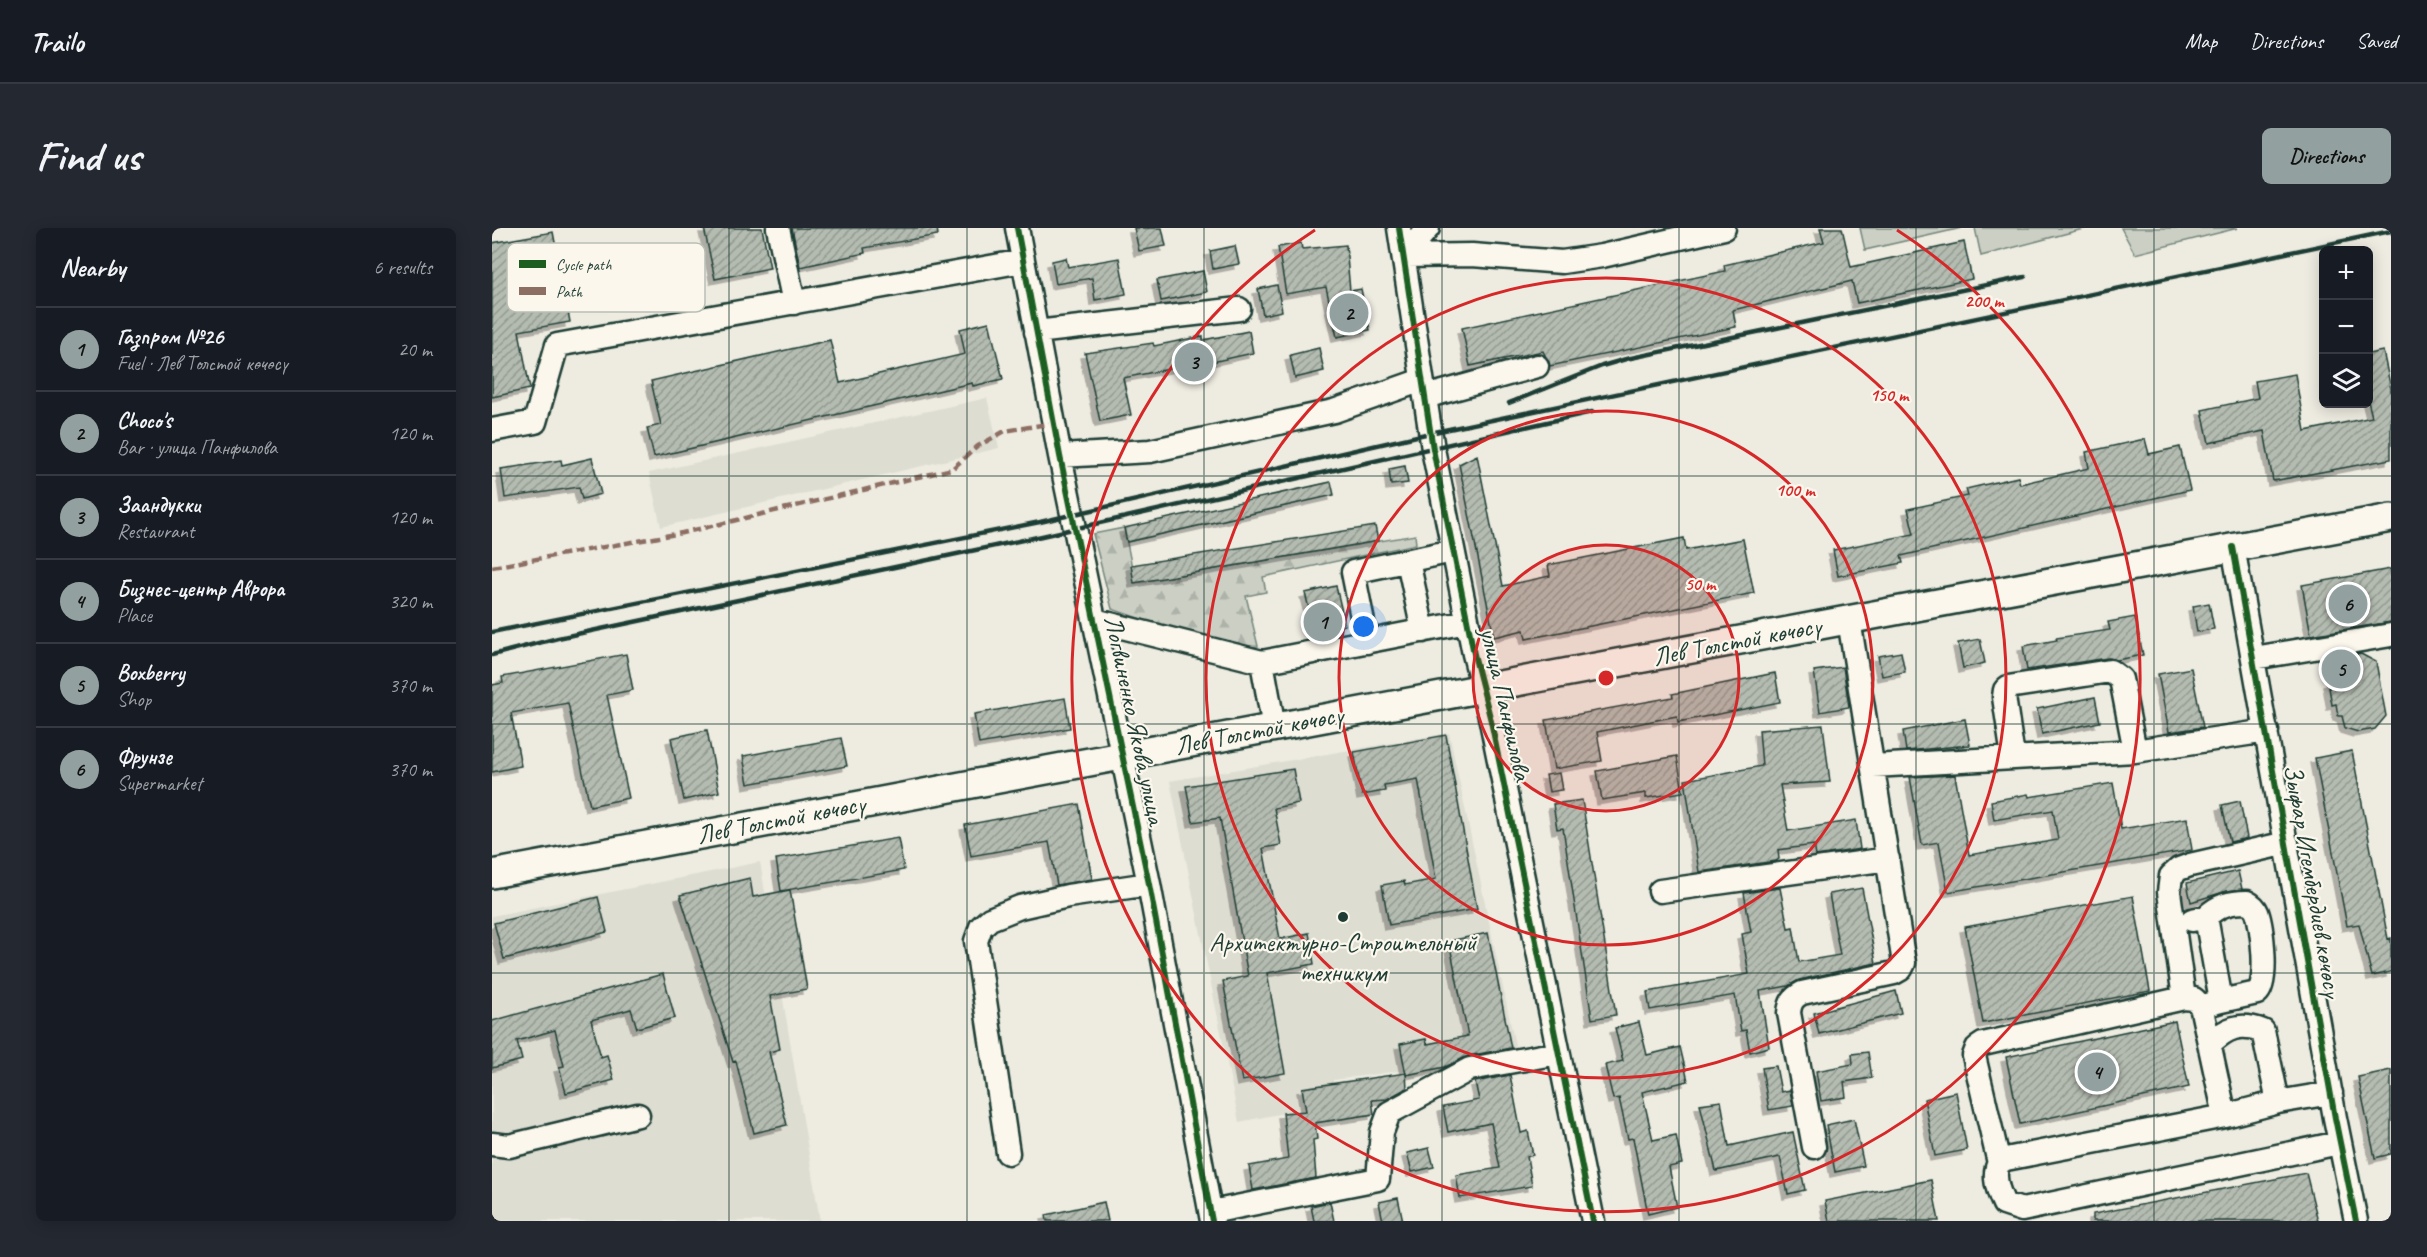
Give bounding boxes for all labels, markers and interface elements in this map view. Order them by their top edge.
text: Trailo [30,24,84,59]
text: Map [2185,28,2217,54]
text: Directions [2250,28,2323,54]
text: Saved [2356,28,2397,54]
button: Directions [2262,128,2391,184]
text: Find us [36,130,141,183]
legend [507,243,705,312]
map controls [2319,246,2373,408]
button: + [2319,246,2373,300]
text: Nearby [60,251,125,284]
text: 6 results [373,255,432,280]
text: Cycle path [556,255,612,275]
text: Path [556,282,583,302]
pin: 2 [1330,290,1368,335]
text: 200 m [1965,290,2005,312]
button: − [2319,300,2373,354]
text: Газпром №26 [117,323,223,351]
text: 1 [75,337,84,362]
text: 20 m [398,337,432,362]
pin: 3 [1174,340,1214,384]
text: Fuel · Лев Толстой көчөсү [117,351,288,376]
button: layers [2319,354,2373,408]
text: 150 m [1870,384,1910,406]
text: Choco's [117,407,172,435]
text: 2 [75,421,84,446]
text: 120 m [389,421,432,446]
text: Bar · улица Панфилова [117,435,277,460]
text: 100 m [1776,479,1816,501]
text: Заандукки [117,491,200,519]
text: 3 [75,505,84,530]
text: 120 m [389,505,432,530]
text: Restaurant [117,519,194,544]
text: 50 m [1685,573,1717,595]
text: Бизнес-центр Аврора [117,575,284,603]
pin: 6 [2328,582,2368,626]
text: 4 [75,589,84,614]
text: 320 m [389,589,432,614]
pin: 1 [1304,600,1342,644]
text: Place [117,603,152,628]
street label: Лев Толстой көчөсү [1650,608,1826,673]
street label: Логвиненко Якова улица [1097,612,1174,830]
your location [1349,612,1378,641]
street label: улица Панфилова [1472,622,1540,786]
pin: 5 [2322,646,2360,692]
text: Boxberry [117,659,184,687]
centre of rings [1596,668,1616,688]
text: 5 [75,673,84,698]
text: 370 m [389,673,432,698]
text: Shop [117,687,151,712]
street label: Лев Толстой көчөсү [1172,697,1348,762]
text: Фрунзе [117,743,172,771]
text: 6 [75,757,84,782]
text: 370 m [389,757,432,782]
street label: Зыфар Игембердиев көчөсү [2276,762,2350,1003]
text: Supermarket [117,771,202,796]
street label: Лев Толстой көчөсү [694,786,870,851]
marker: Архитектурно-Строительный техникум [1336,910,1350,924]
place label: Архитектурно-Строительный техникум [1210,926,1479,989]
pin: 4 [2078,1050,2116,1094]

